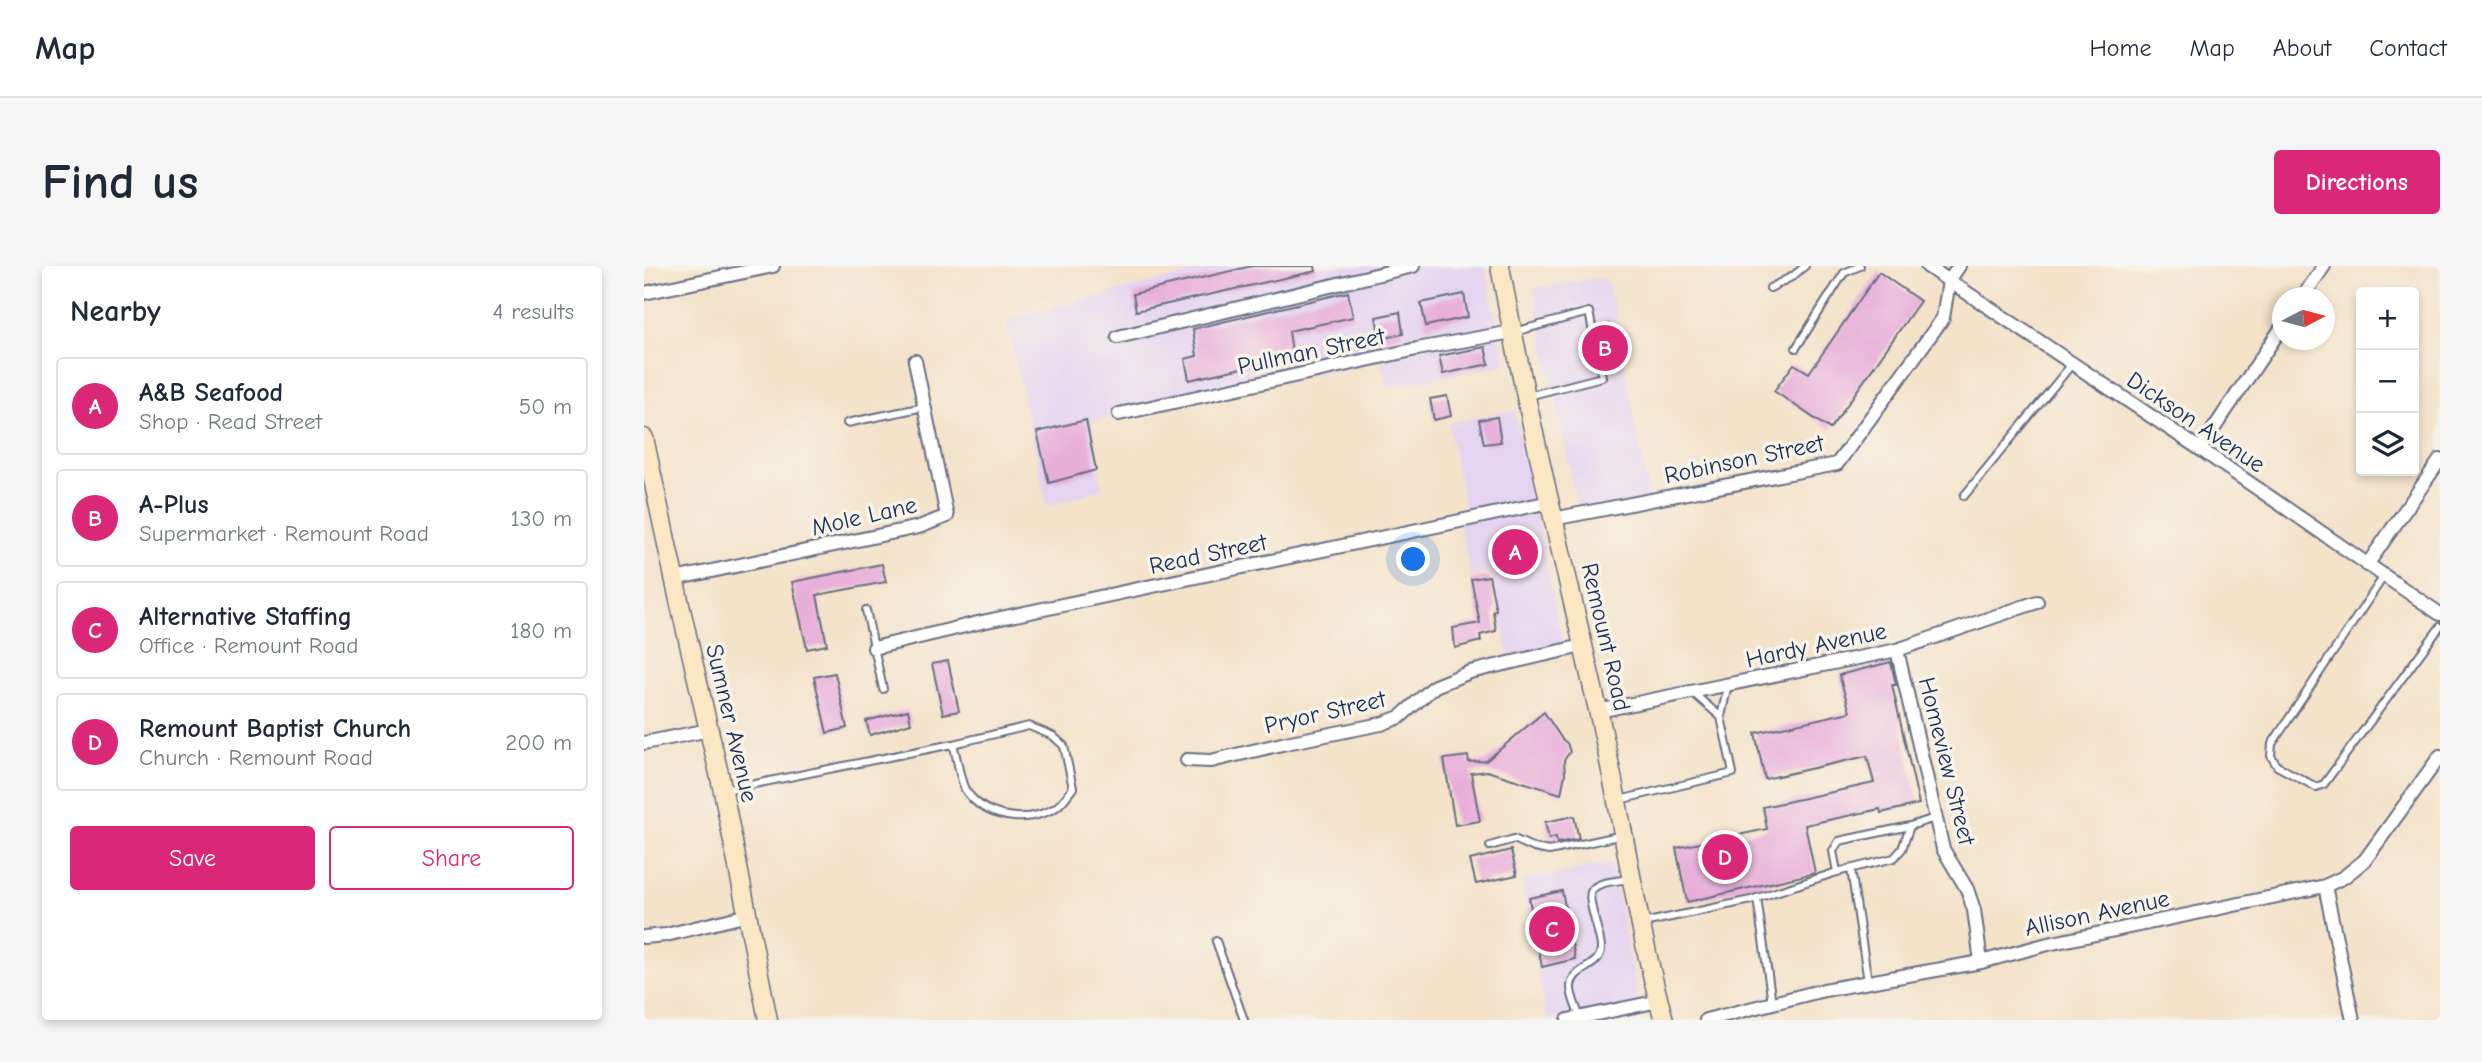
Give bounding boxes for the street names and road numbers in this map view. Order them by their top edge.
street label: Pullman Street [1235,321,1388,380]
street label: Dickson Avenue [2122,365,2270,479]
street label: Robinson Street [1662,428,1827,490]
street label: Mole Lane [809,490,919,542]
street label: Read Street [1147,528,1270,580]
street label: Remount Road [1575,560,1637,714]
street label: Hardy Avenue [1743,616,1889,674]
street label: Sumner Avenue [700,641,764,805]
street label: Homeview Street [1913,674,1982,849]
street label: Pryor Street [1262,684,1390,740]
street label: Allison Avenue [2022,884,2172,942]

